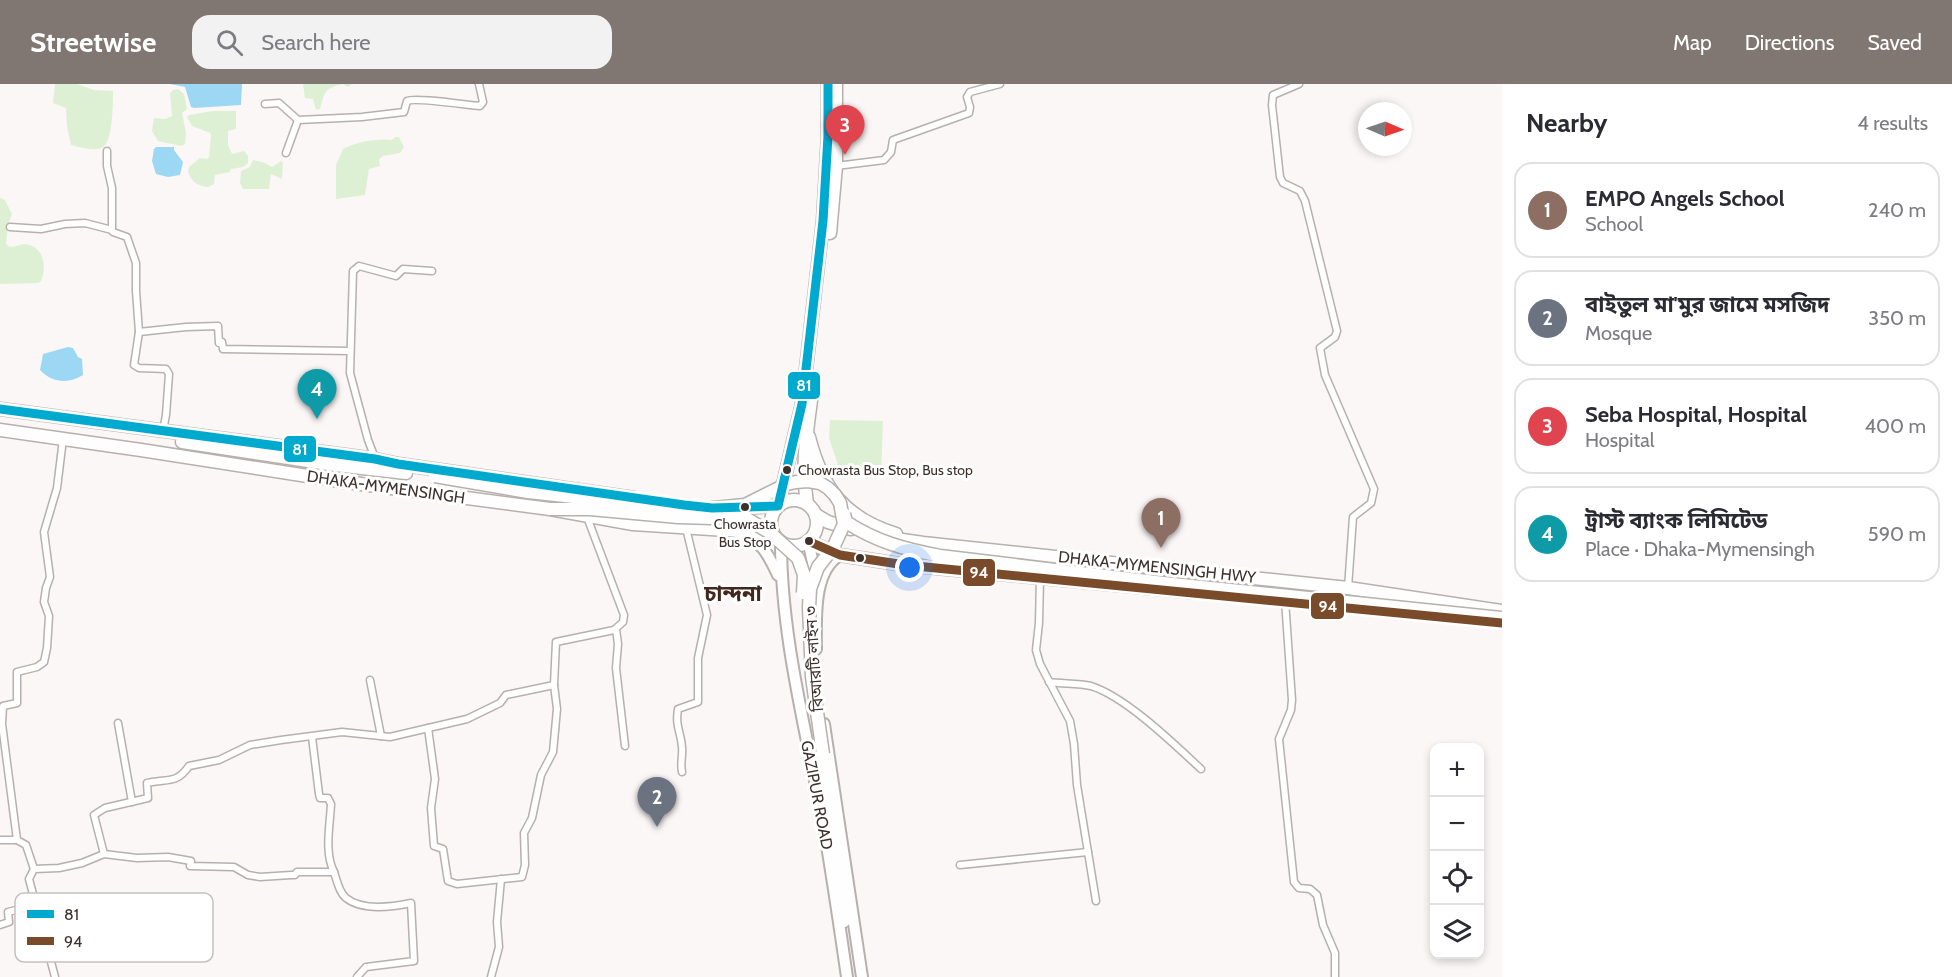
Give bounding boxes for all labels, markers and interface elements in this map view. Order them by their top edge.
search box [192,15,612,69]
text: Streetwise [30,25,156,59]
icon: search [213,26,246,59]
text: Search here [261,29,371,56]
text: Map [1673,30,1712,55]
text: Directions [1745,30,1834,55]
text: Saved [1867,30,1922,55]
north arrow [1358,102,1412,156]
pin: 3 [826,106,864,155]
text: Nearby [1526,107,1607,139]
text: 4 results [1857,111,1928,135]
text: EMPO Angels School [1585,185,1784,212]
text: 1 [1544,198,1551,222]
text: 240 m [1868,198,1926,222]
text: School [1585,212,1643,236]
text: বাইতুল মা'মুর জামে মসজিদ [1585,291,1830,318]
text: 2 [1542,306,1553,330]
text: 350 m [1868,306,1926,330]
text: Mosque [1585,321,1652,345]
pin: 4 [298,370,336,419]
line badge: 81 [787,371,821,400]
text: 81 [796,376,812,395]
text: Seba Hospital, Hospital [1585,401,1807,428]
text: 3 [1542,414,1553,438]
text: 400 m [1864,414,1926,438]
text: Hospital [1585,428,1655,452]
line badge: 81 [283,435,317,463]
text: 81 [292,440,308,459]
place label: Chowrasta Bus Stop, Bus stop [798,461,973,479]
marker: Chowrasta Bus Stop, Bus stop [781,464,793,476]
street label: DHAKA-MYMENSINGH [306,466,466,508]
pin: 1 [1142,498,1180,548]
marker: Chowrasta Bus Stop [739,501,751,513]
text: ট্রাস্ট ব্যাংক লিমিটেড [1585,507,1767,534]
place label: Chowrasta Bus Stop [714,515,776,551]
text: 4 [1541,522,1554,546]
text: 590 m [1868,522,1926,546]
unlabelled marker [803,535,815,547]
text: Place · Dhaka-Mymensingh [1585,537,1815,561]
street label: DHAKA-MYMENSINGH HWY [1057,547,1258,587]
unlabelled marker [854,552,866,564]
your location [895,553,924,582]
line badge: 94 [962,558,996,587]
text: 94 [970,563,989,582]
district label: চান্দনা [703,580,763,607]
line badge: 94 [1310,592,1345,620]
text: 94 [1319,597,1338,616]
street label: বিআরটি লাইন ৩ [801,605,827,713]
street label: GAZIPUR ROAD [797,739,837,851]
map controls [1430,743,1484,959]
button: + [1430,743,1484,797]
pin: 2 [638,778,676,827]
button: − [1430,797,1484,851]
button: locate [1430,851,1484,905]
legend [15,893,213,962]
text: 81 [64,905,79,924]
button: layers [1430,905,1484,959]
text: 94 [64,932,82,951]

